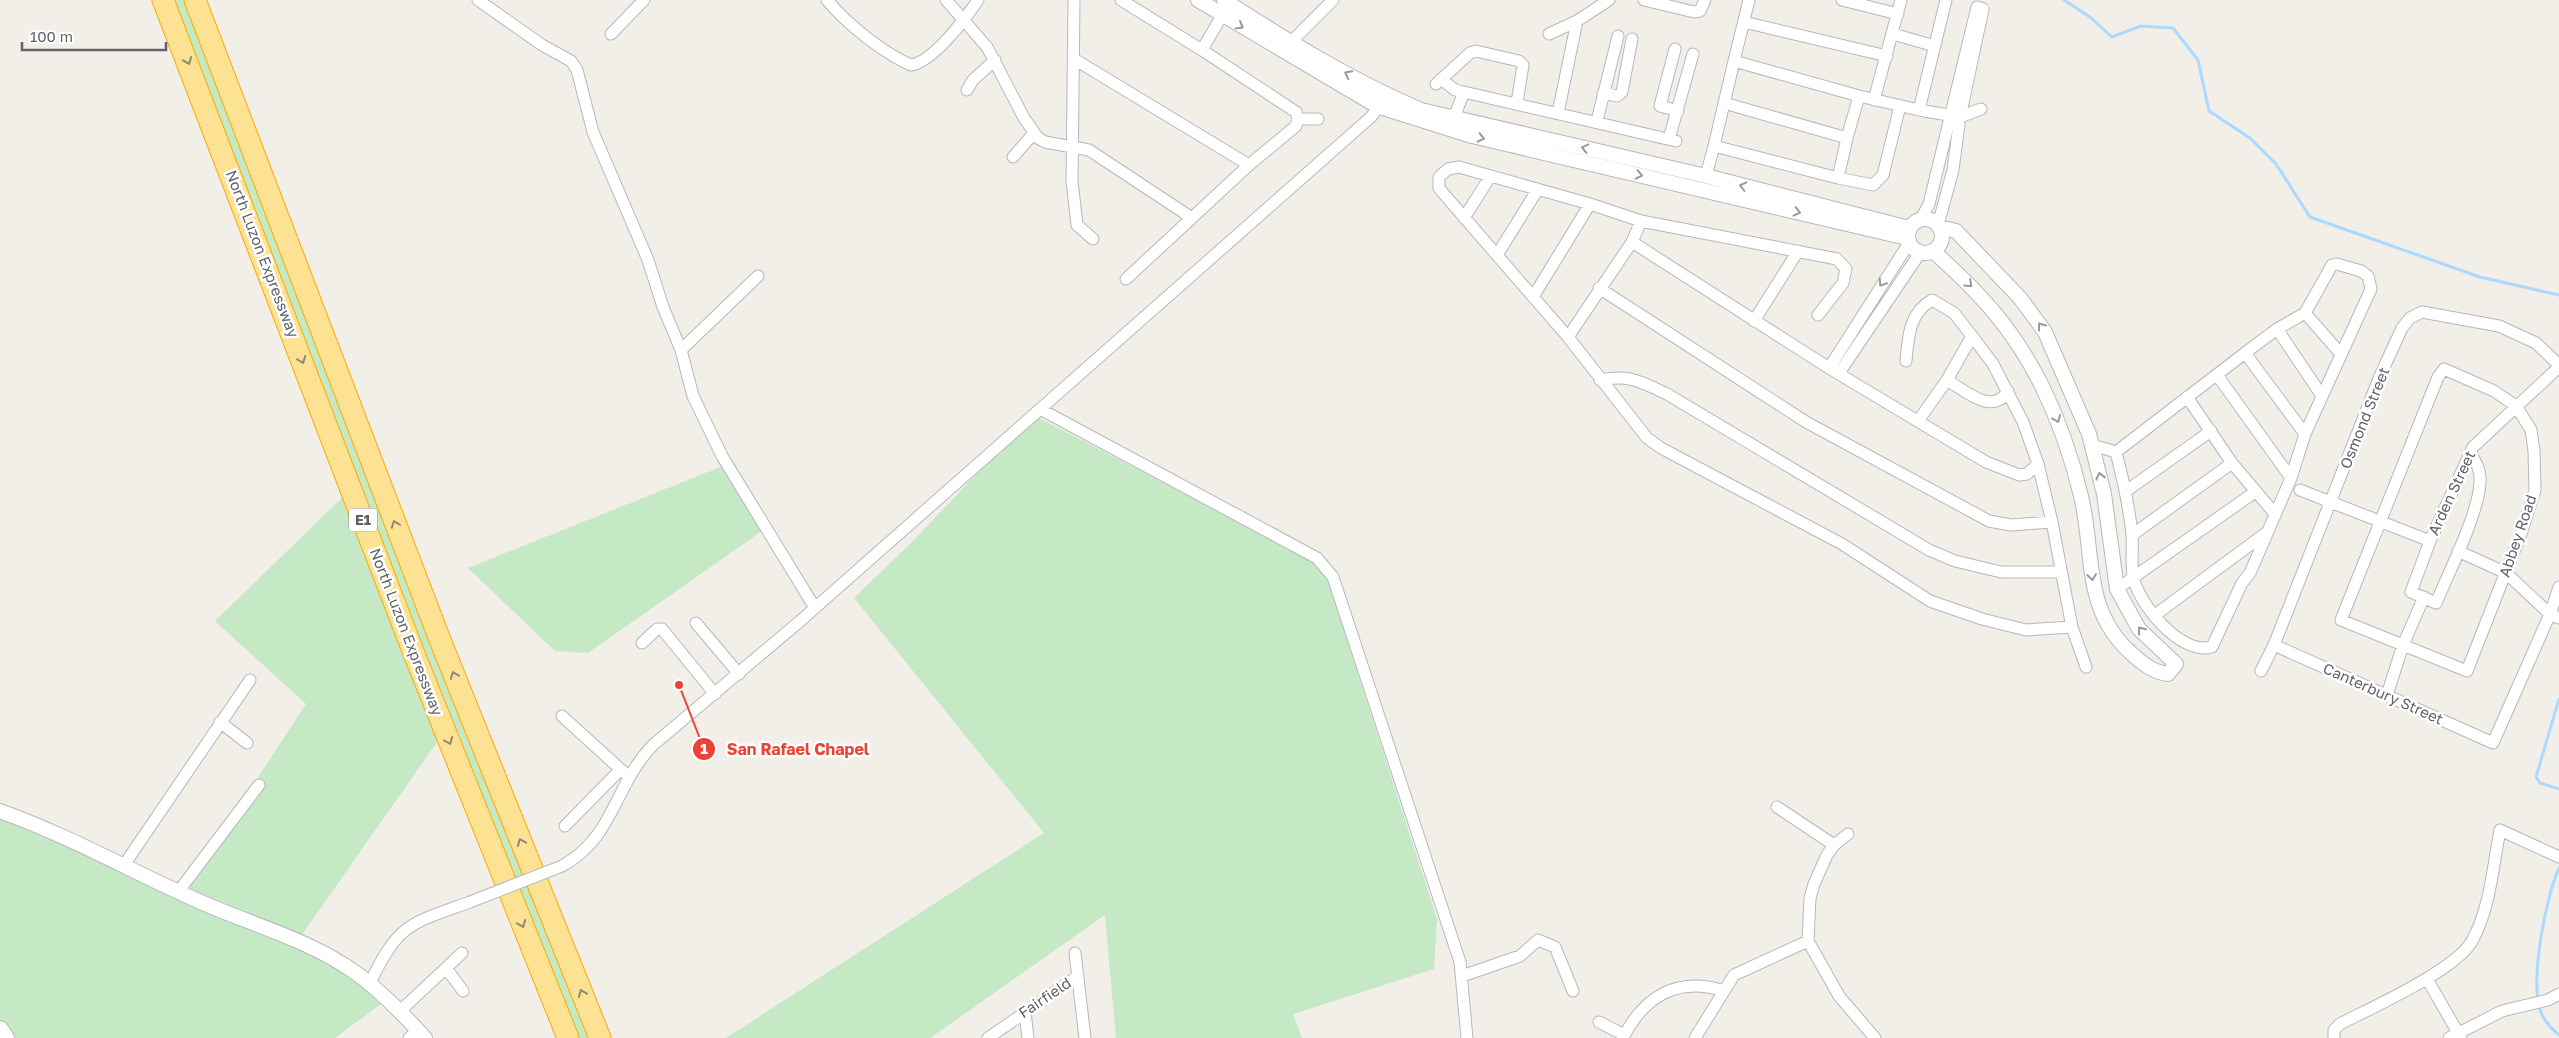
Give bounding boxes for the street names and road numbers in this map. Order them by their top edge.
street label: North Luzon Expressway [223,167,303,340]
street label: Osmond Street [2336,364,2393,471]
street label: Arden Street [2424,448,2478,538]
street label: Abbey Road [2495,492,2540,579]
road number: E1 [349,508,377,532]
street label: North Luzon Expressway [367,545,447,718]
street label: Canterbury Street [2321,659,2446,728]
street label: Fairfield [1015,973,1074,1021]

